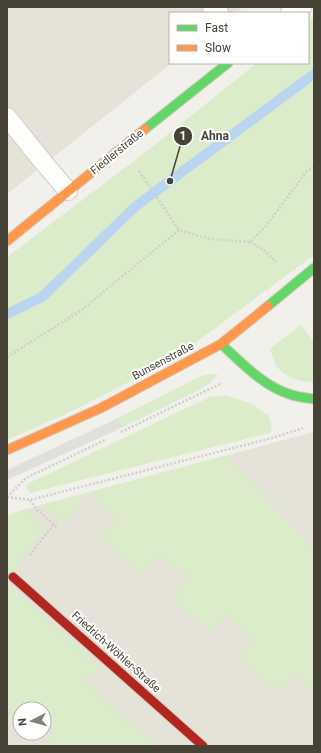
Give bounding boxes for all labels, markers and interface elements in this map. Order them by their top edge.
legend [169,12,309,64]
text: Fast [205,21,228,35]
text: Slow [205,41,231,55]
callout: Ahna [173,124,237,148]
street label: Fiedlerstraße [88,127,146,177]
text: 1 [180,129,186,143]
text: Ahna [201,129,230,143]
street label: Bunsenstraße [130,339,196,383]
street label: Friedrich-Wöhler-Straße [69,609,163,695]
north arrow [12,701,52,741]
text: N [16,717,29,727]

